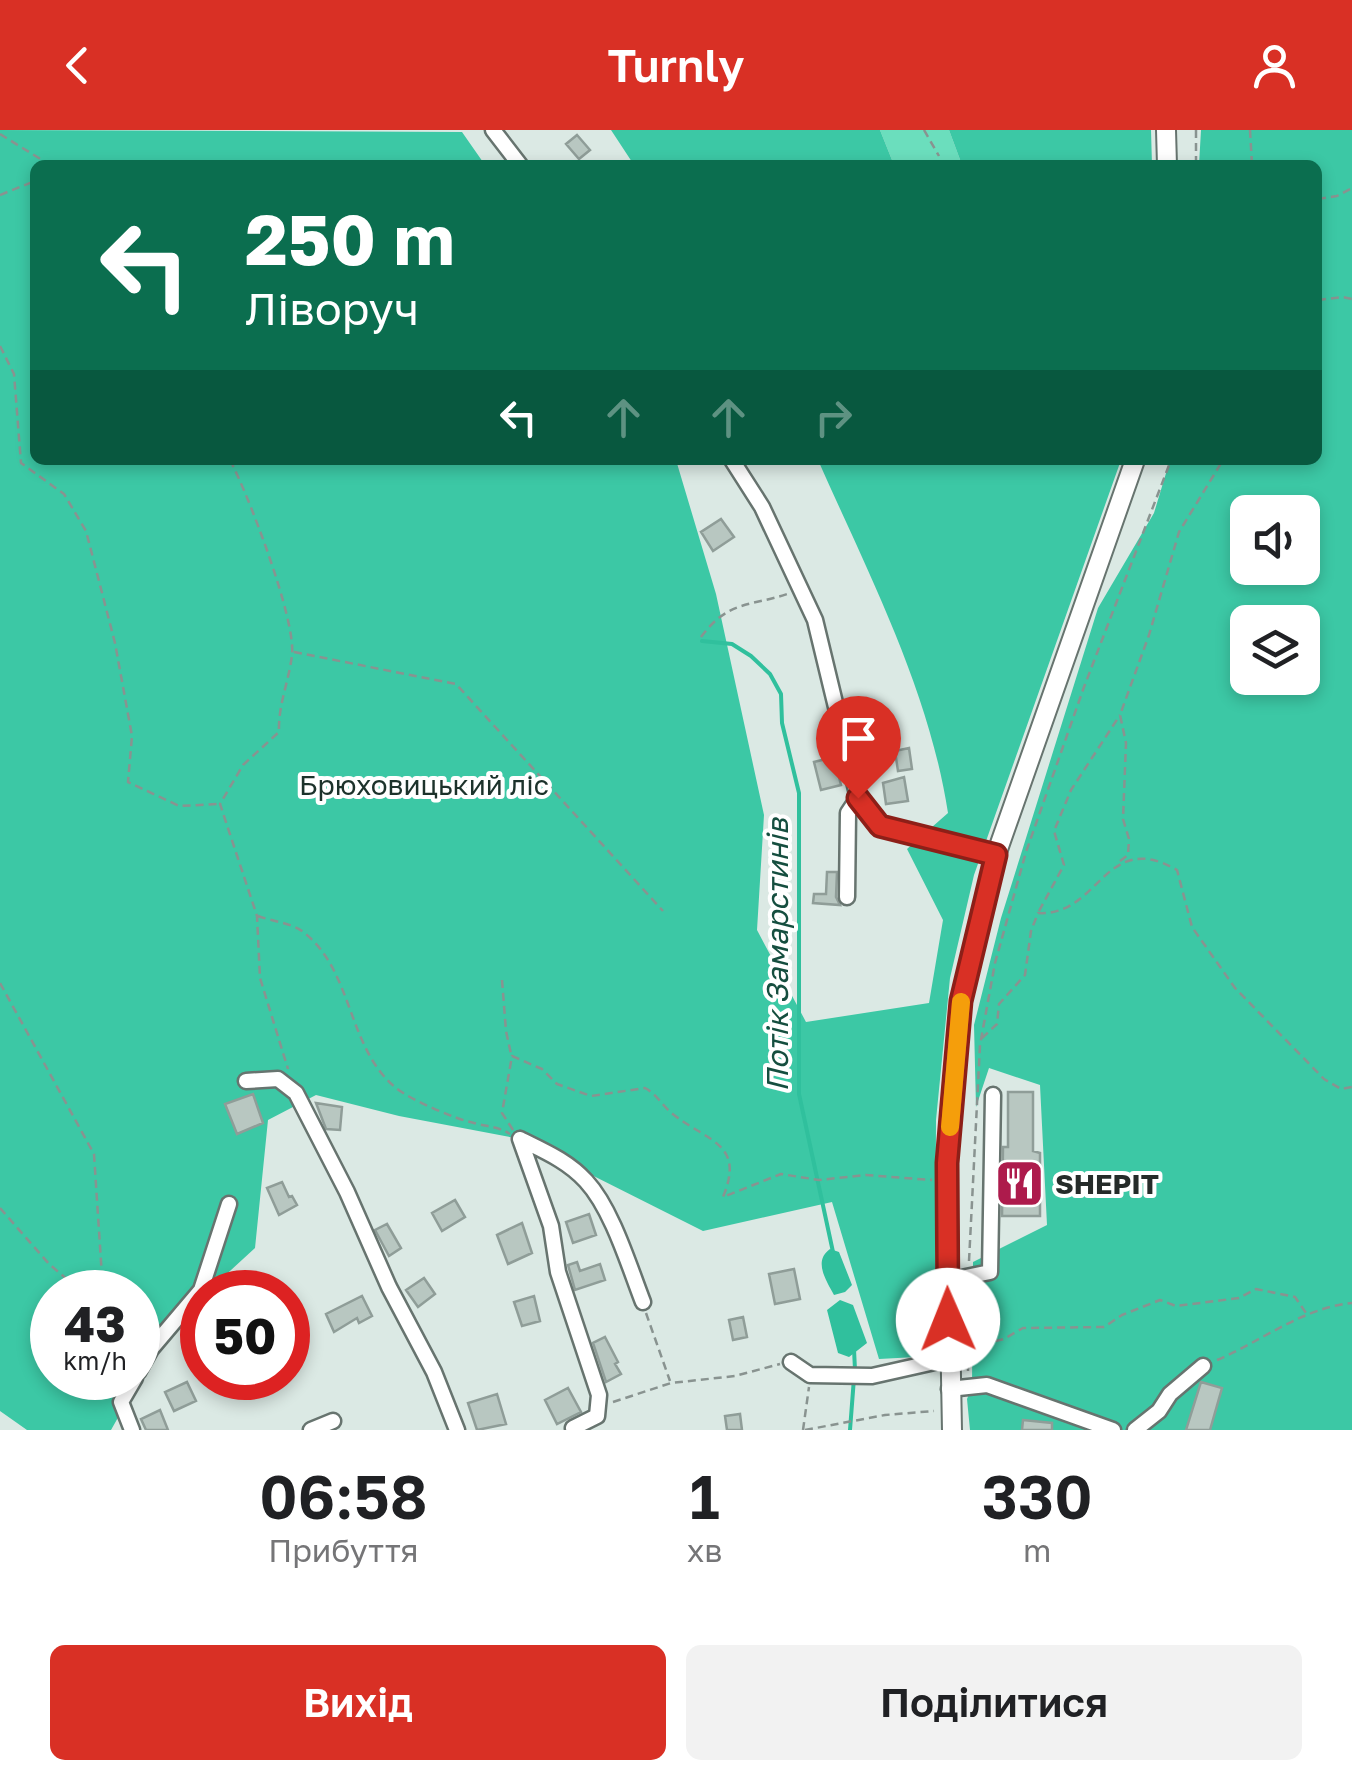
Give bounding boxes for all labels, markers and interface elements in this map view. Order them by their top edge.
icon: back [50,38,105,93]
text: Turnly [608,38,744,92]
icon: person [1247,38,1302,93]
text: 250 m [245,196,455,280]
icon: left [80,200,210,330]
text: Ліворуч [245,281,419,335]
icon: left [491,390,546,445]
icon: ahead [596,390,651,445]
icon: ahead [701,390,756,445]
icon: right [806,390,861,445]
map controls [1230,495,1320,695]
button: sound [1230,495,1320,585]
button: layers [1230,605,1320,695]
pin [816,696,901,799]
icon: arrive [831,711,886,766]
park label: Брюховицький ліс [299,768,549,801]
water label: Потік Замарстинів [759,816,795,1092]
restaurant icon: SHEPIT [994,1158,1046,1210]
place label: SHEPIT [1055,1167,1159,1200]
position arrow [896,1268,1000,1372]
speed limit sign: 50 [180,1270,310,1400]
text: 43 [64,1293,126,1353]
text: km/h [63,1345,127,1376]
text: 06:58 [259,1460,427,1532]
text: 1 [689,1460,720,1532]
text: 330 [982,1460,1093,1532]
text: Прибуття [268,1531,419,1569]
text: хв [687,1531,722,1569]
text: m [1023,1531,1051,1569]
button: Вихід [50,1645,666,1760]
button: Поділитися [686,1645,1302,1760]

